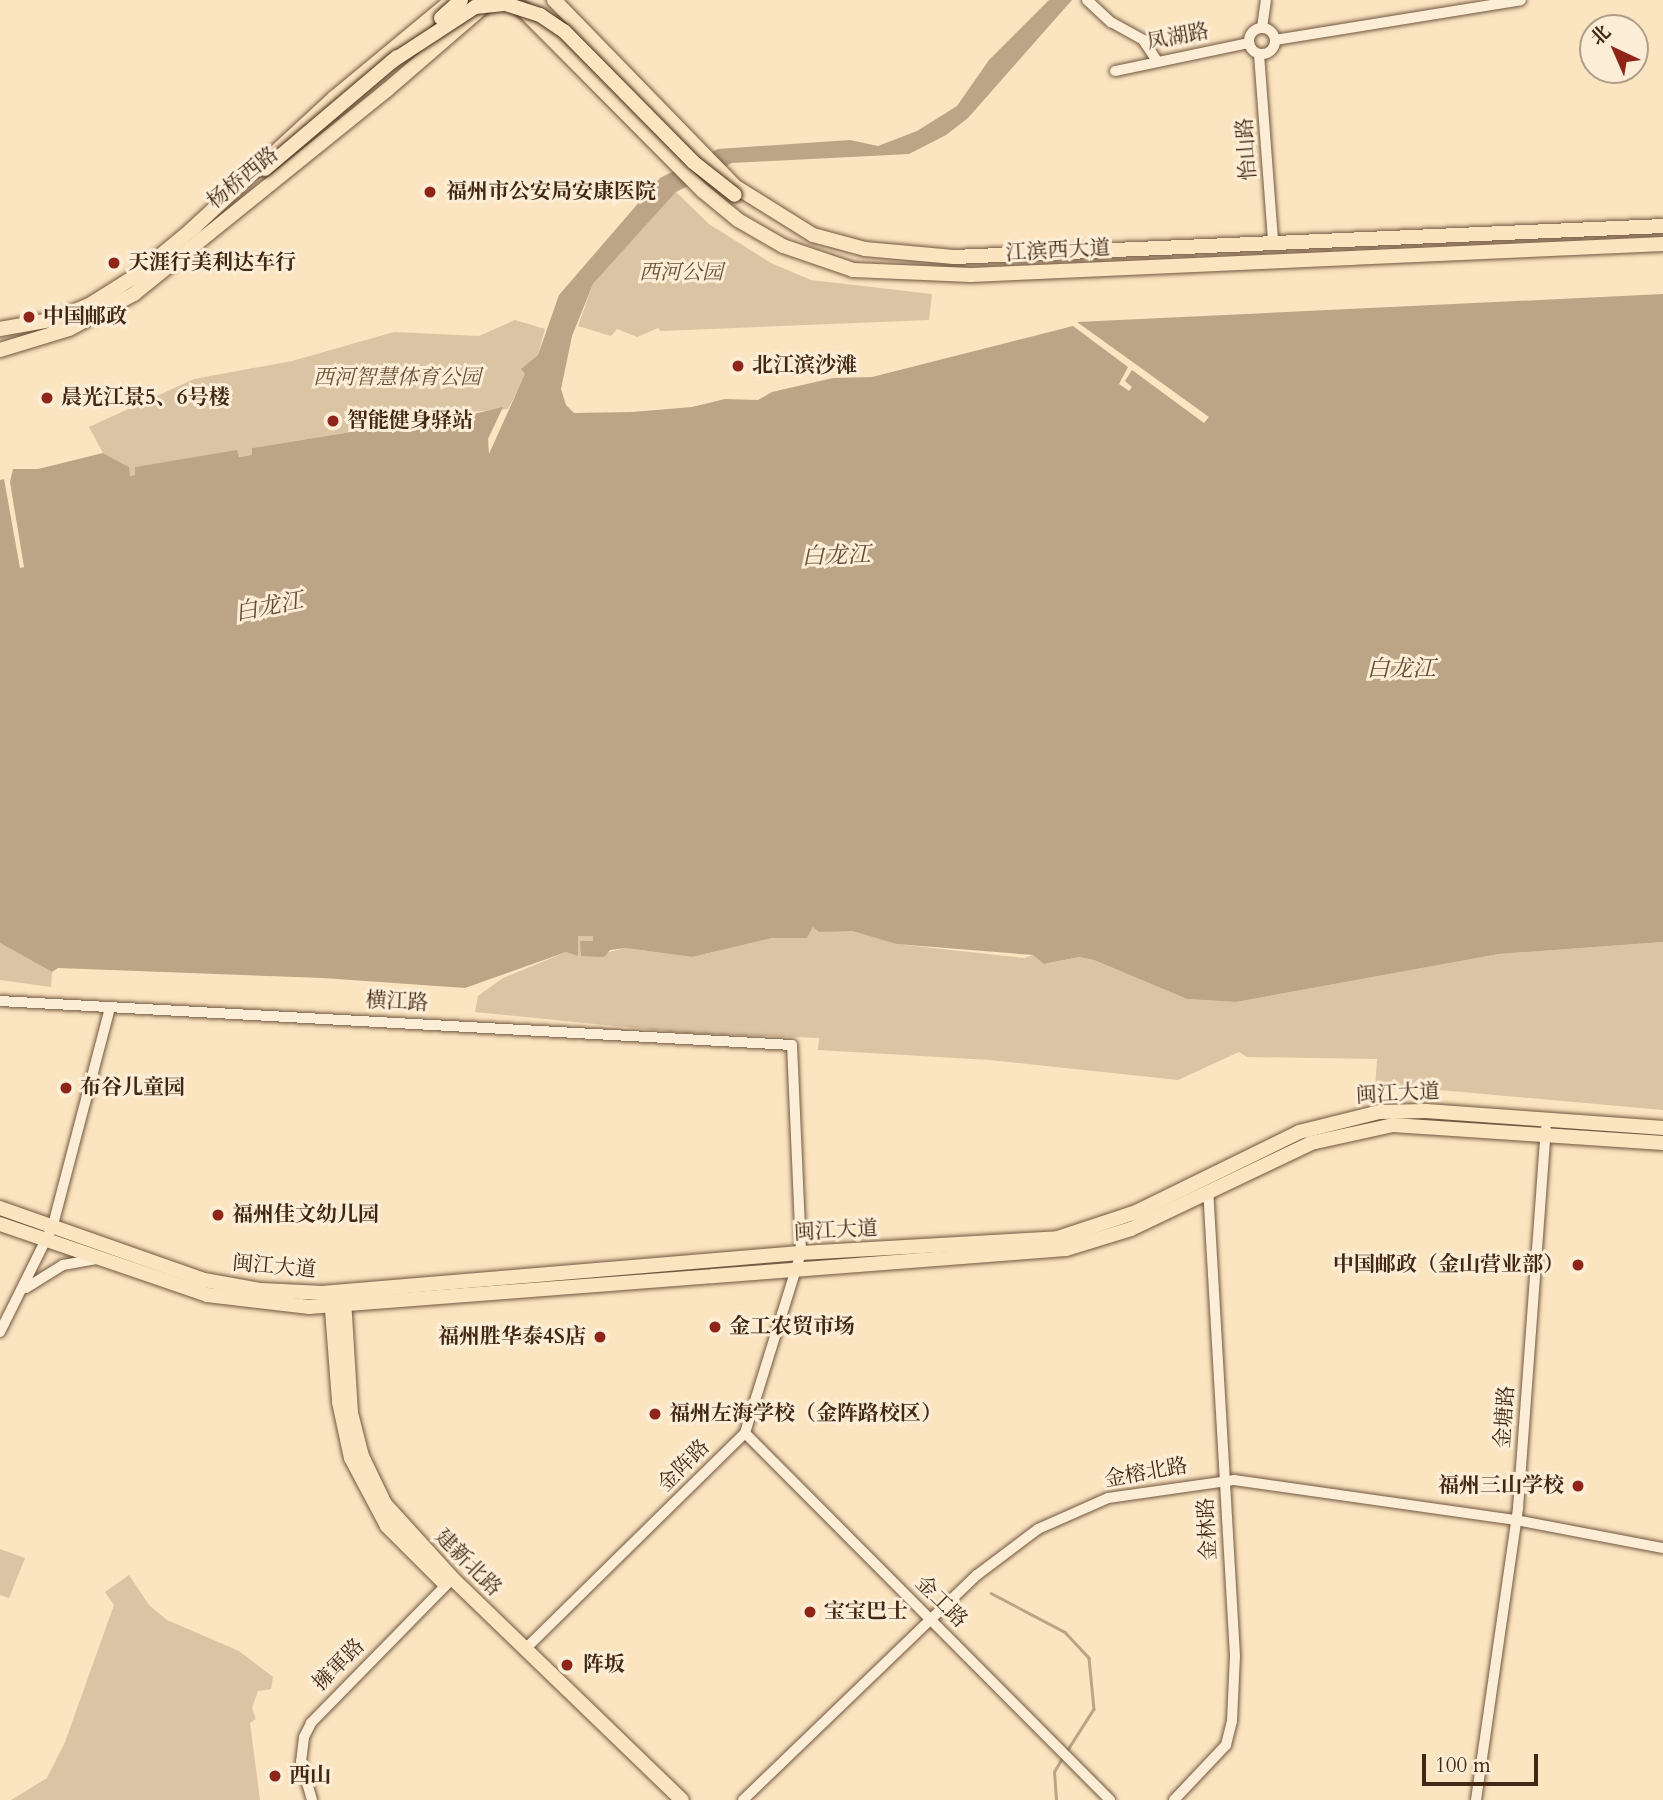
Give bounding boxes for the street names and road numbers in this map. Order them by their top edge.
street label: 凤湖路 [1145,19,1211,55]
street label: 怡山路 [1232,117,1262,181]
street label: 杨桥西路 [202,142,284,214]
street label: 江滨西大道 [1005,236,1111,266]
street label: 横江路 [365,988,429,1016]
street label: 闽江大道 [1355,1079,1441,1109]
street label: 闽江大道 [793,1216,879,1246]
street label: 闽江大道 [231,1251,317,1283]
street label: 金塘路 [1490,1385,1520,1449]
street label: 金阵路 [653,1435,715,1497]
street label: 金榕北路 [1102,1453,1190,1493]
street label: 金林路 [1194,1497,1222,1561]
street label: 建新北路 [429,1524,507,1602]
street label: 金工路 [910,1571,972,1633]
street label: 擁軍路 [308,1634,370,1696]

